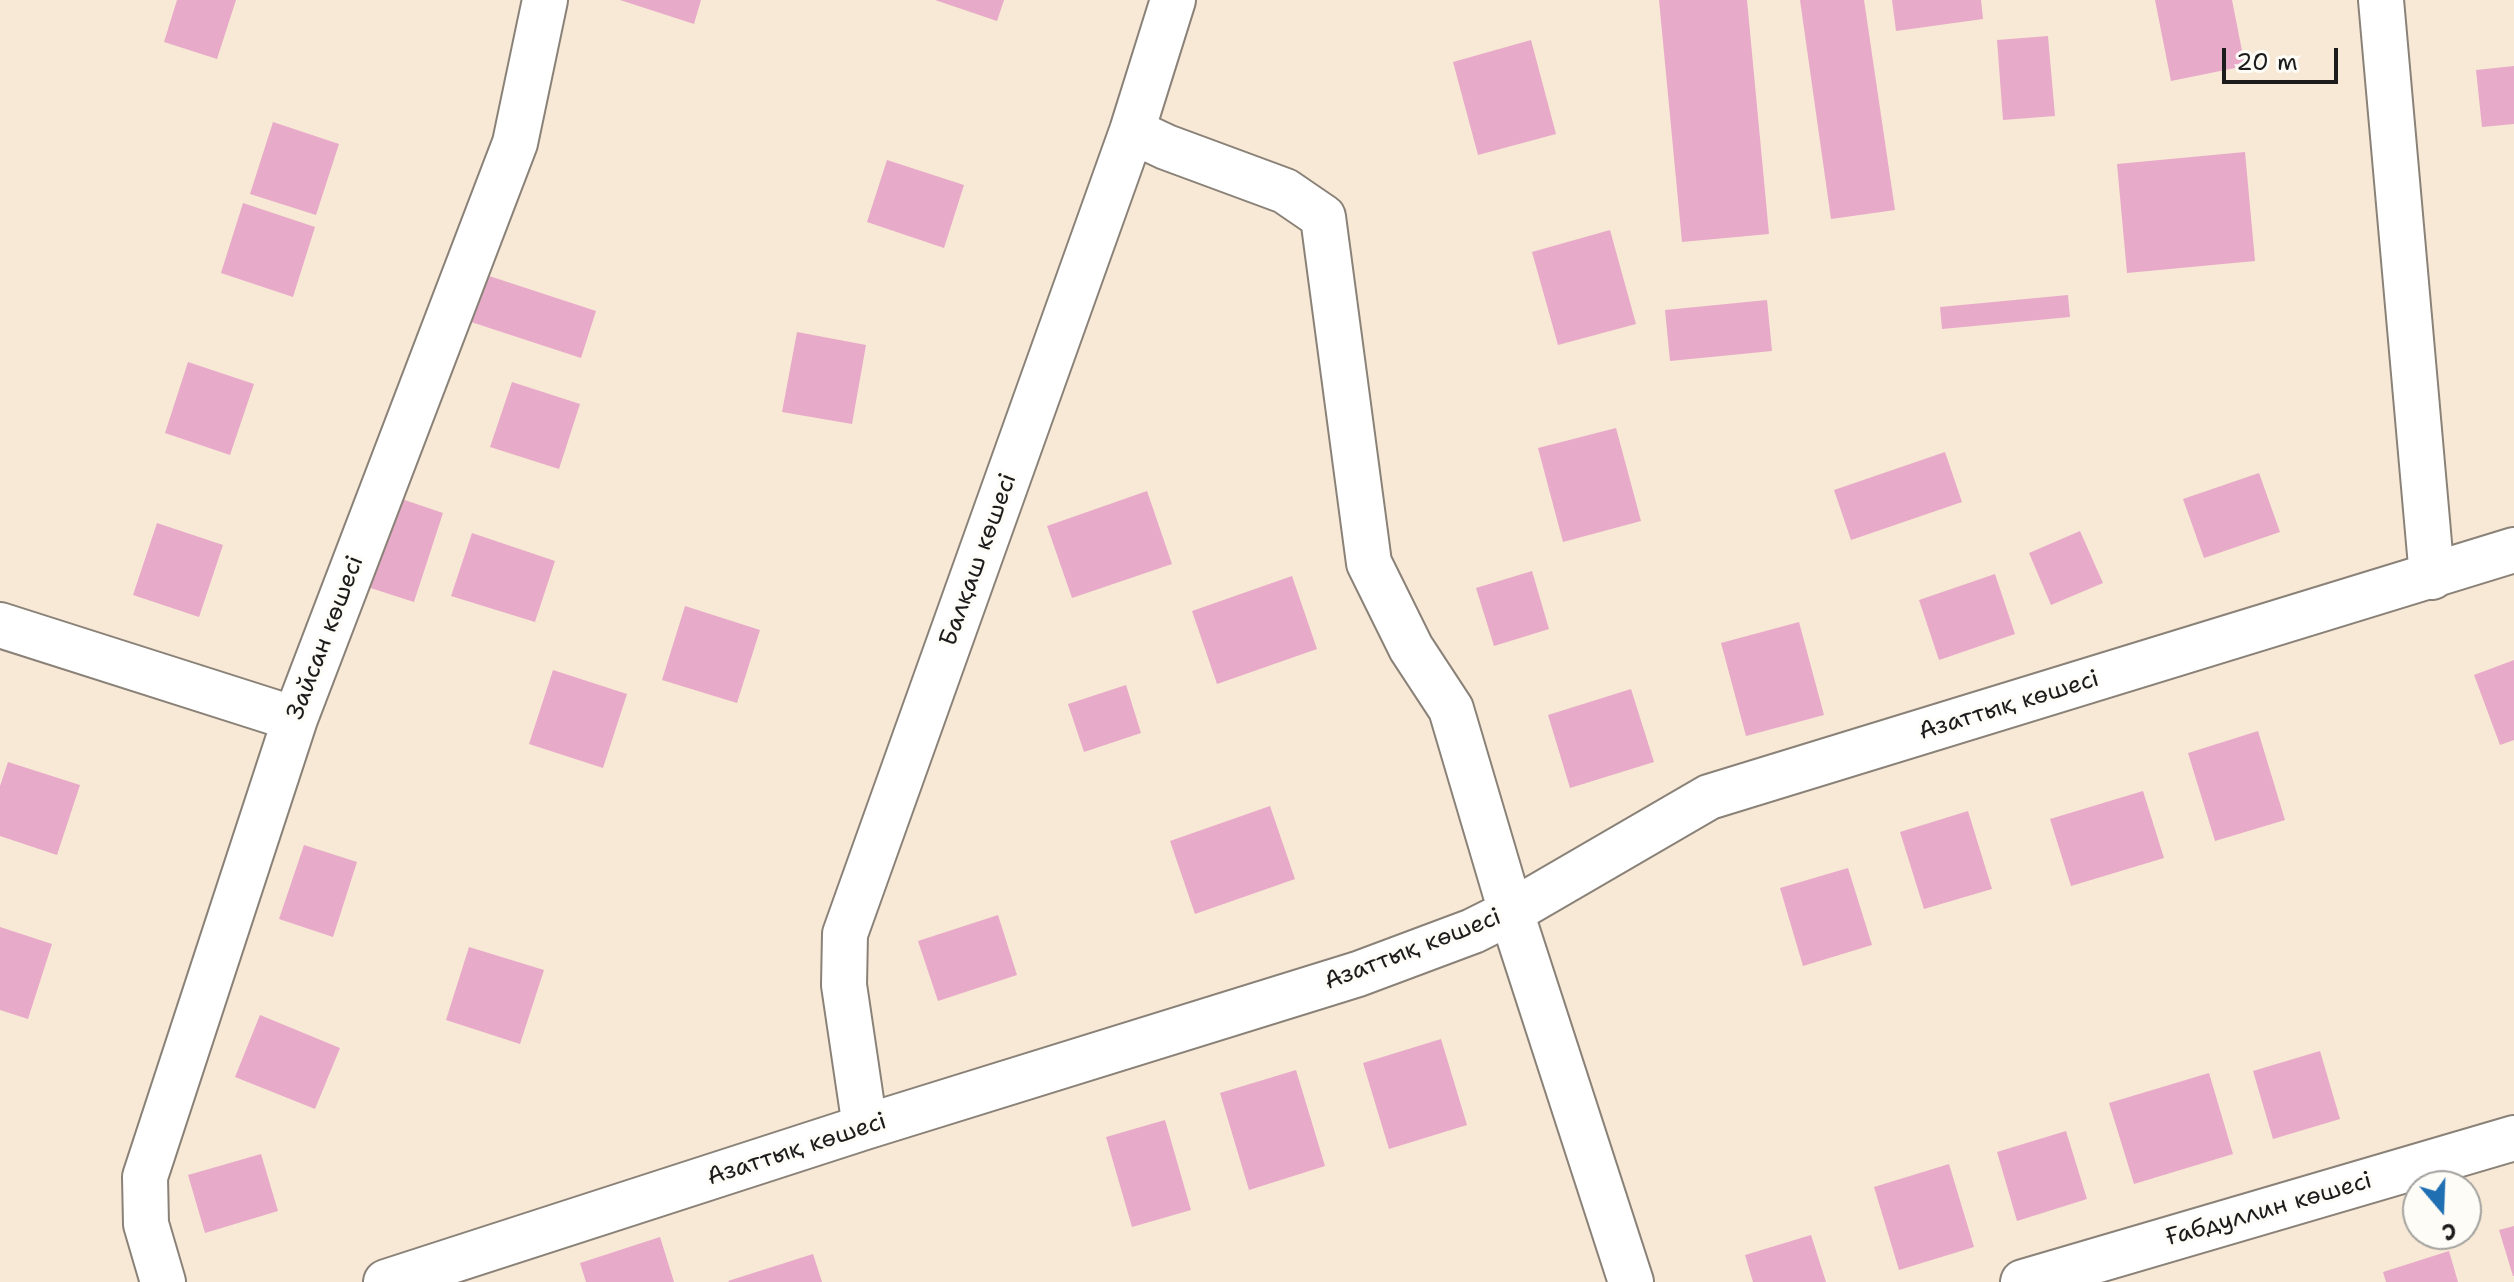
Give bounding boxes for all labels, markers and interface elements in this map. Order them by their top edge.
scale bar [2226,32,2342,82]
text: 20 m [2236,46,2298,78]
street label: Балқаш көшесі [934,470,1024,650]
street label: Зайсан көшесі [282,552,370,724]
street label: Азаттық көшесі [1915,665,2103,747]
street label: Азаттық көшесі [1321,903,1505,997]
street label: Азаттық көшесі [704,1107,890,1193]
street label: Ғабдуллин көшесі [2163,1167,2375,1253]
north arrow [2402,1170,2482,1250]
text: С [2438,1215,2460,1247]

